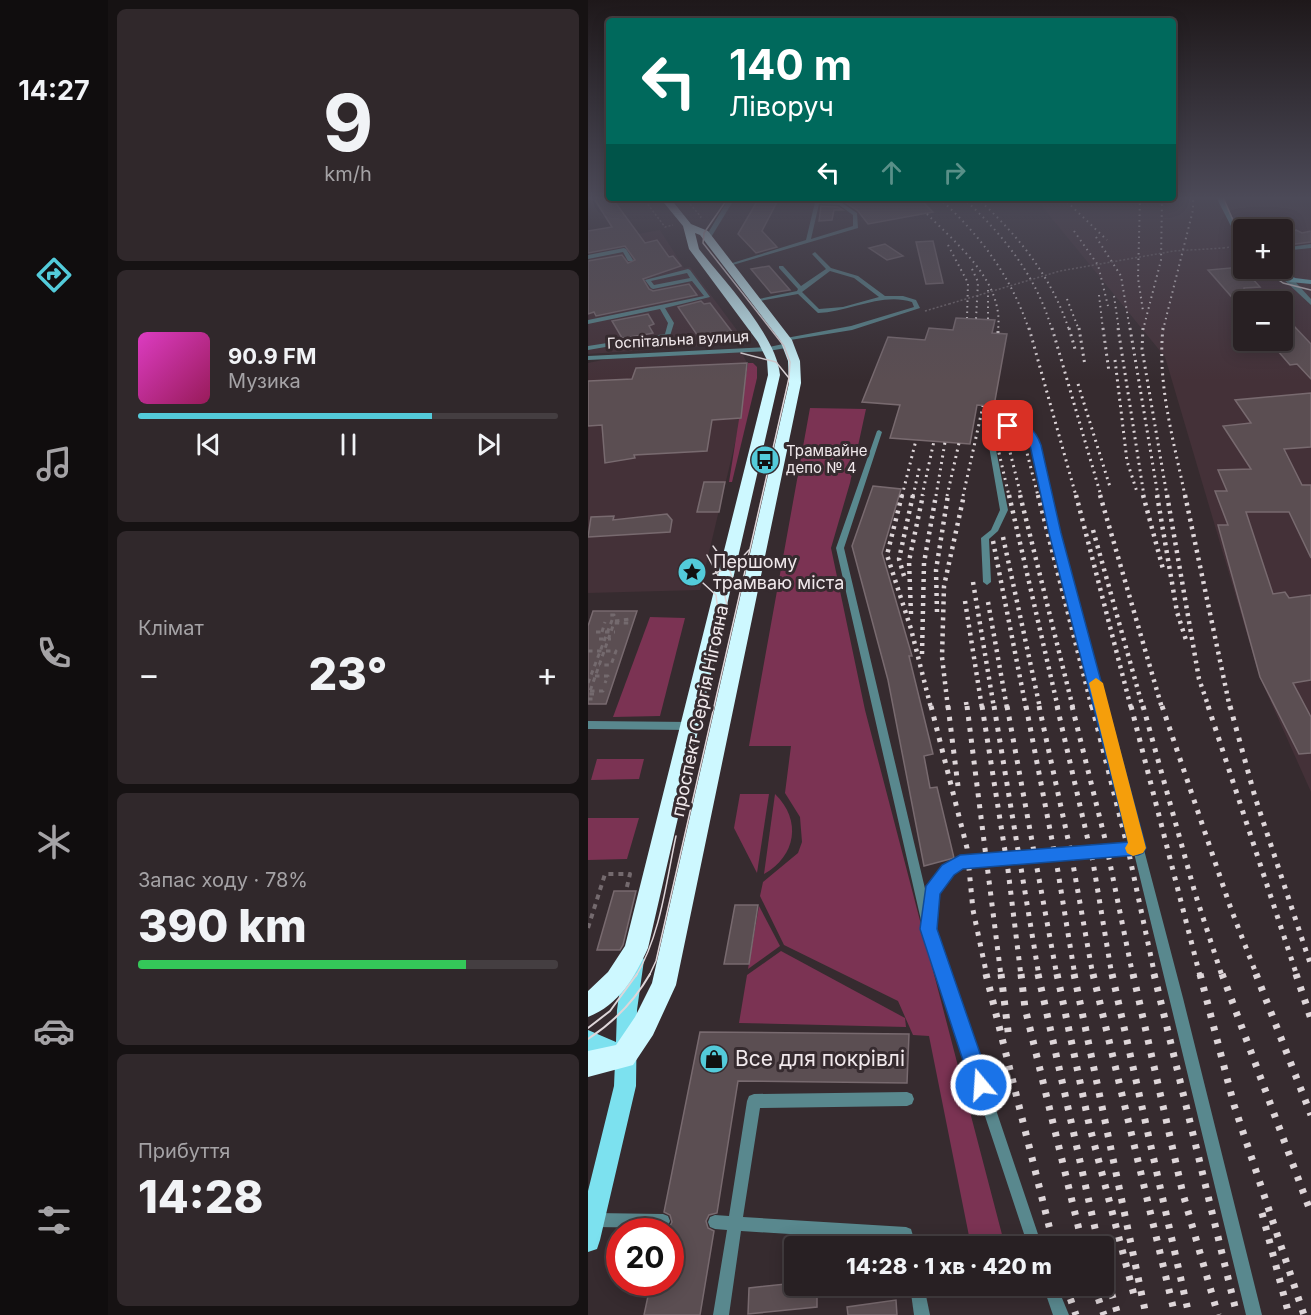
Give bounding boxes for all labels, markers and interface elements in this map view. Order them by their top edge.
text: 140 m [729,39,852,90]
icon: left [630,42,708,120]
text: 14:27 [18,74,90,107]
text: 9 [323,75,373,170]
text: Ліворуч [729,90,834,123]
icon: left [812,156,845,189]
icon: ahead [875,156,908,189]
icon: right [938,156,971,189]
text: km/h [324,162,372,186]
map controls [1233,219,1293,351]
button: + [1233,219,1293,279]
icon: directions [33,254,75,296]
button: − [1233,291,1293,351]
street label: Госпітальна вулиця [606,326,750,353]
text: 90.9 FM [228,343,316,369]
text: Музика [228,369,301,393]
pin [982,400,1033,451]
icon: arrive [991,409,1024,442]
icon: previous [192,428,225,461]
icon: pause [332,428,365,461]
icon: next [472,428,505,461]
place label: Трамвайне депо № 4 [786,441,868,477]
icon: music [33,443,75,485]
bus stop icon: Трамвайне депо № 4 [749,444,781,476]
place label: Першому трамваю міста [713,551,844,593]
place icon: Першому трамваю міста [676,556,708,588]
street label: проспект Сергія Нігояна [667,603,732,819]
text: Клімат [138,616,204,640]
icon: phone [33,632,75,674]
text: 23° [309,646,387,701]
text: − [138,654,160,694]
text: + [536,654,558,694]
icon: climate [33,821,75,863]
text: Запас ходу · 78% [138,868,308,892]
text: 390 km [138,898,307,953]
icon: car [33,1010,75,1052]
shop icon: Все для покрівлі [698,1043,730,1075]
place label: Все для покрівлі [735,1046,905,1071]
position arrow [949,1053,1013,1117]
text: Прибуття [138,1139,230,1163]
text: 14:28 [138,1169,263,1224]
icon: filters [33,1199,75,1241]
speed limit sign: 20 [606,1218,684,1296]
text: 14:28 · 1 хв · 420 m [846,1253,1052,1279]

